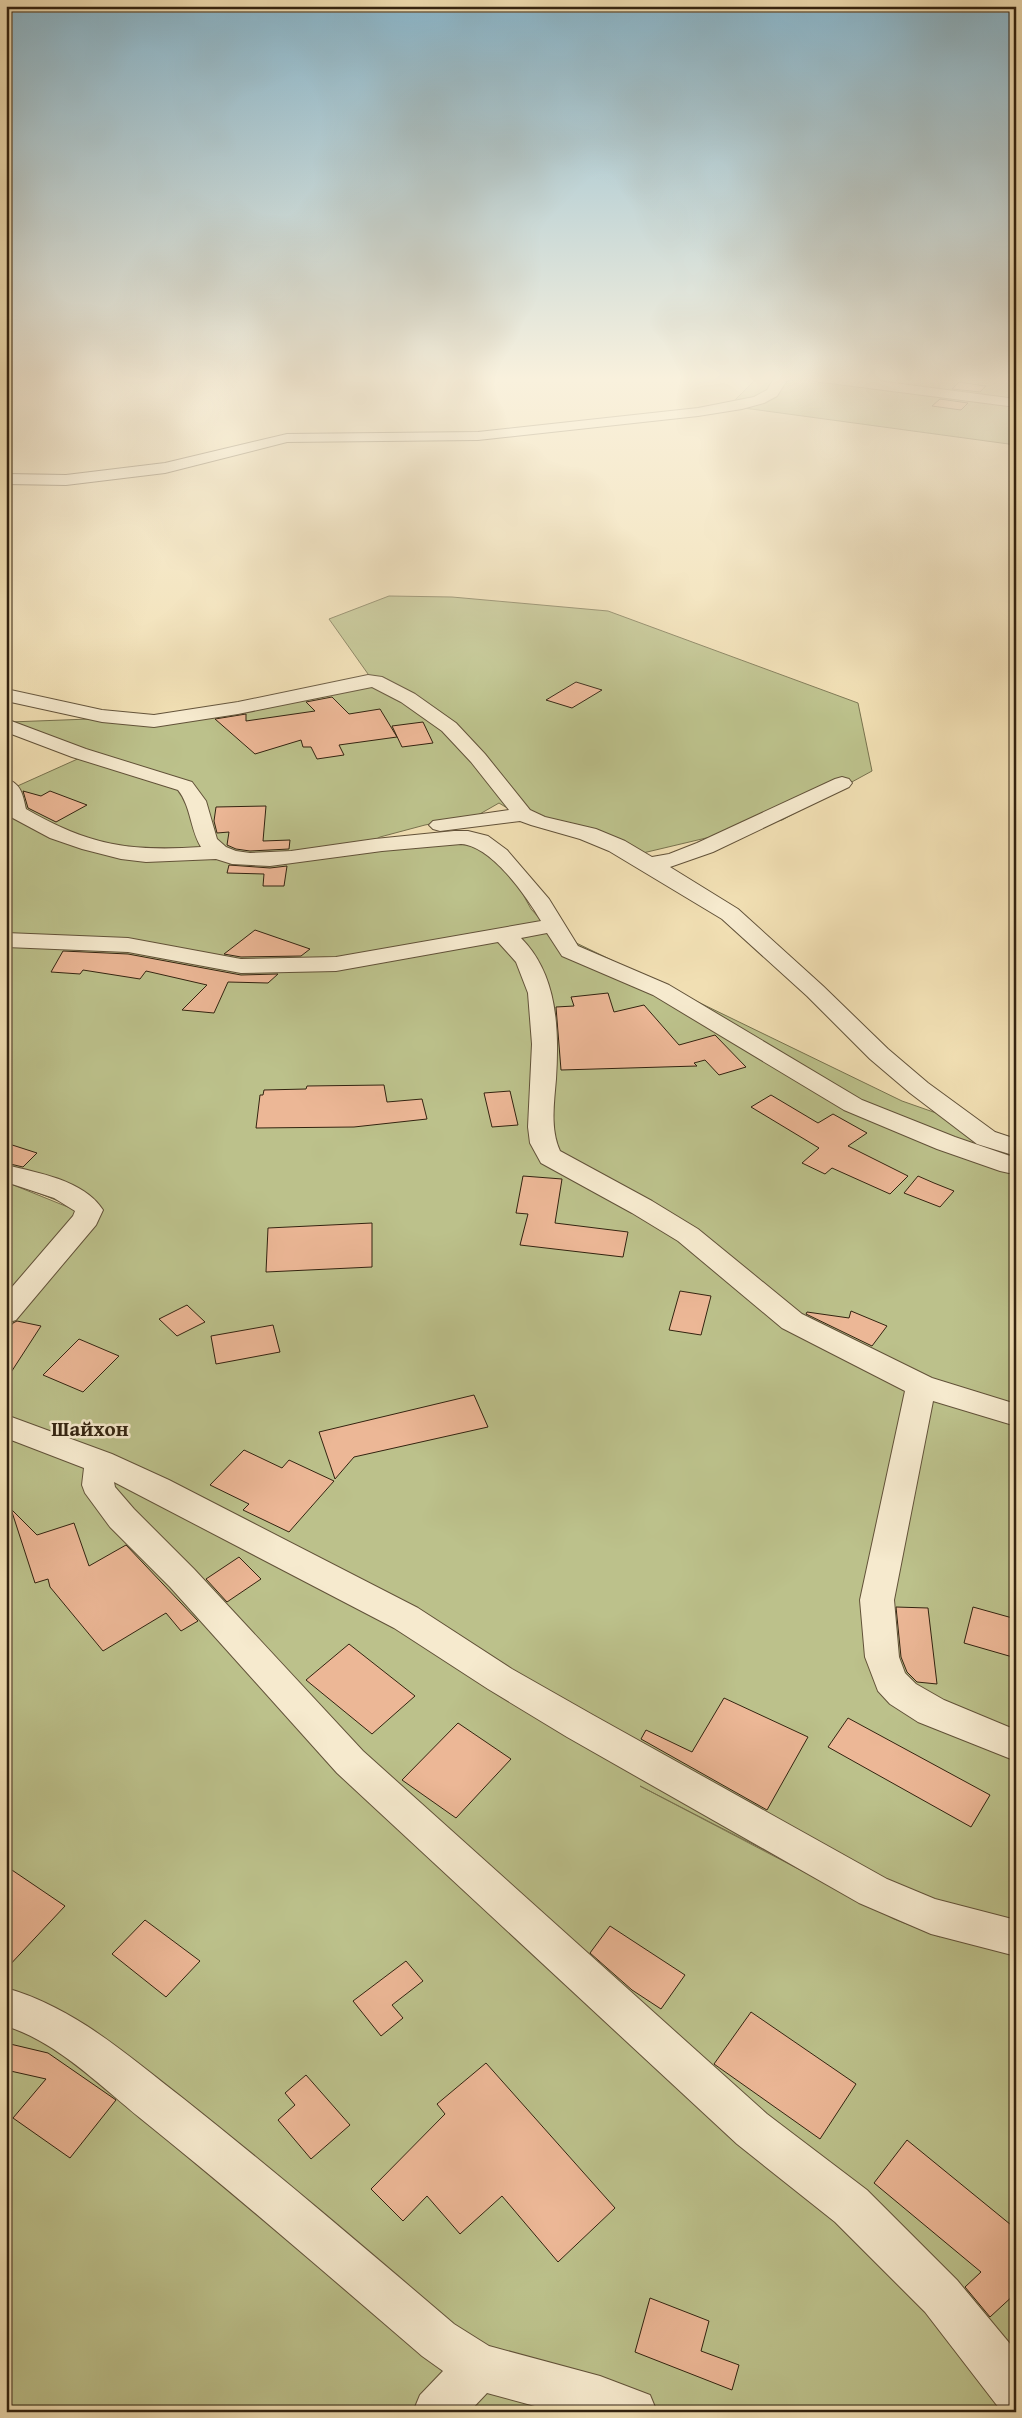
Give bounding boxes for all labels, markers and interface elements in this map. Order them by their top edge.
district label: Шайхон [51,1413,129,1444]

